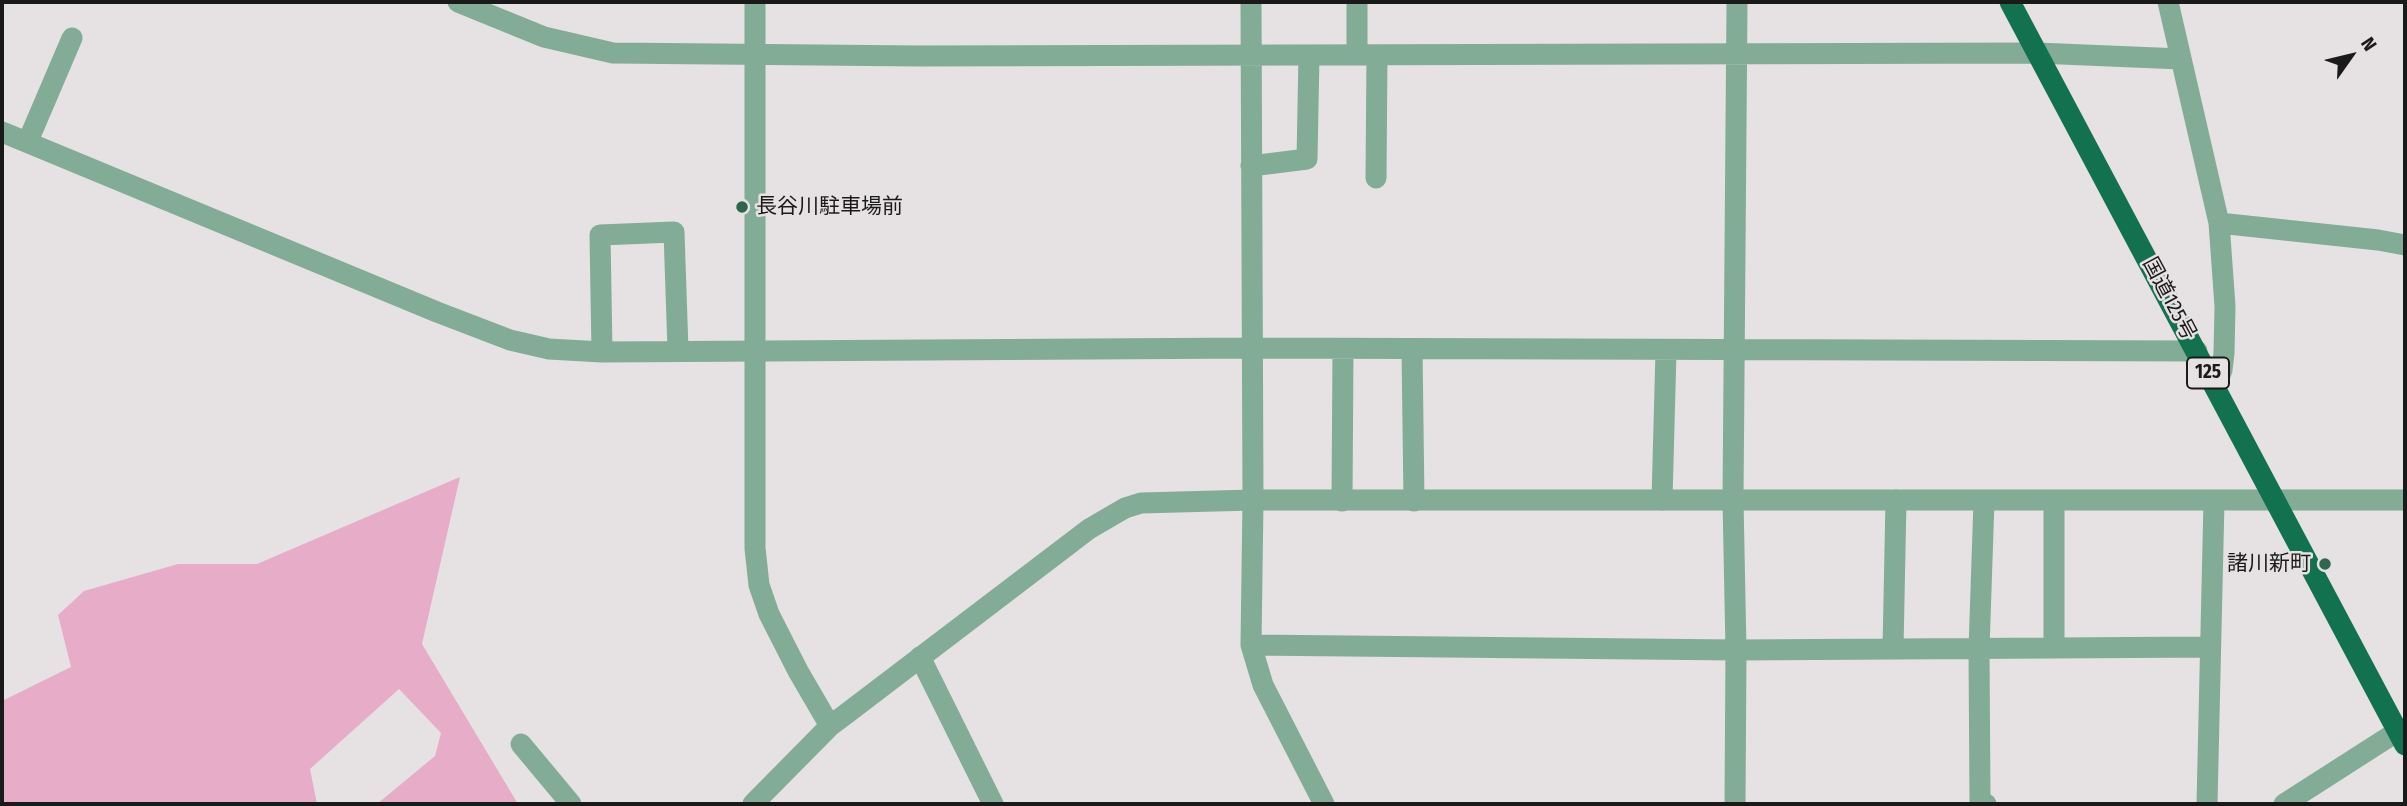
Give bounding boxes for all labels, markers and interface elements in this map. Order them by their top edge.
north arrow [2316,21,2386,91]
text: N [2356,33,2382,55]
place label: 長谷川駐車場前 [756,194,903,220]
marker: 長谷川駐車場前 [734,199,750,215]
street label: 国道125号 [2137,253,2201,345]
road number: 125 [2187,358,2229,388]
place label: 諸川新町 [2227,551,2311,577]
marker: 諸川新町 [2317,556,2333,572]

